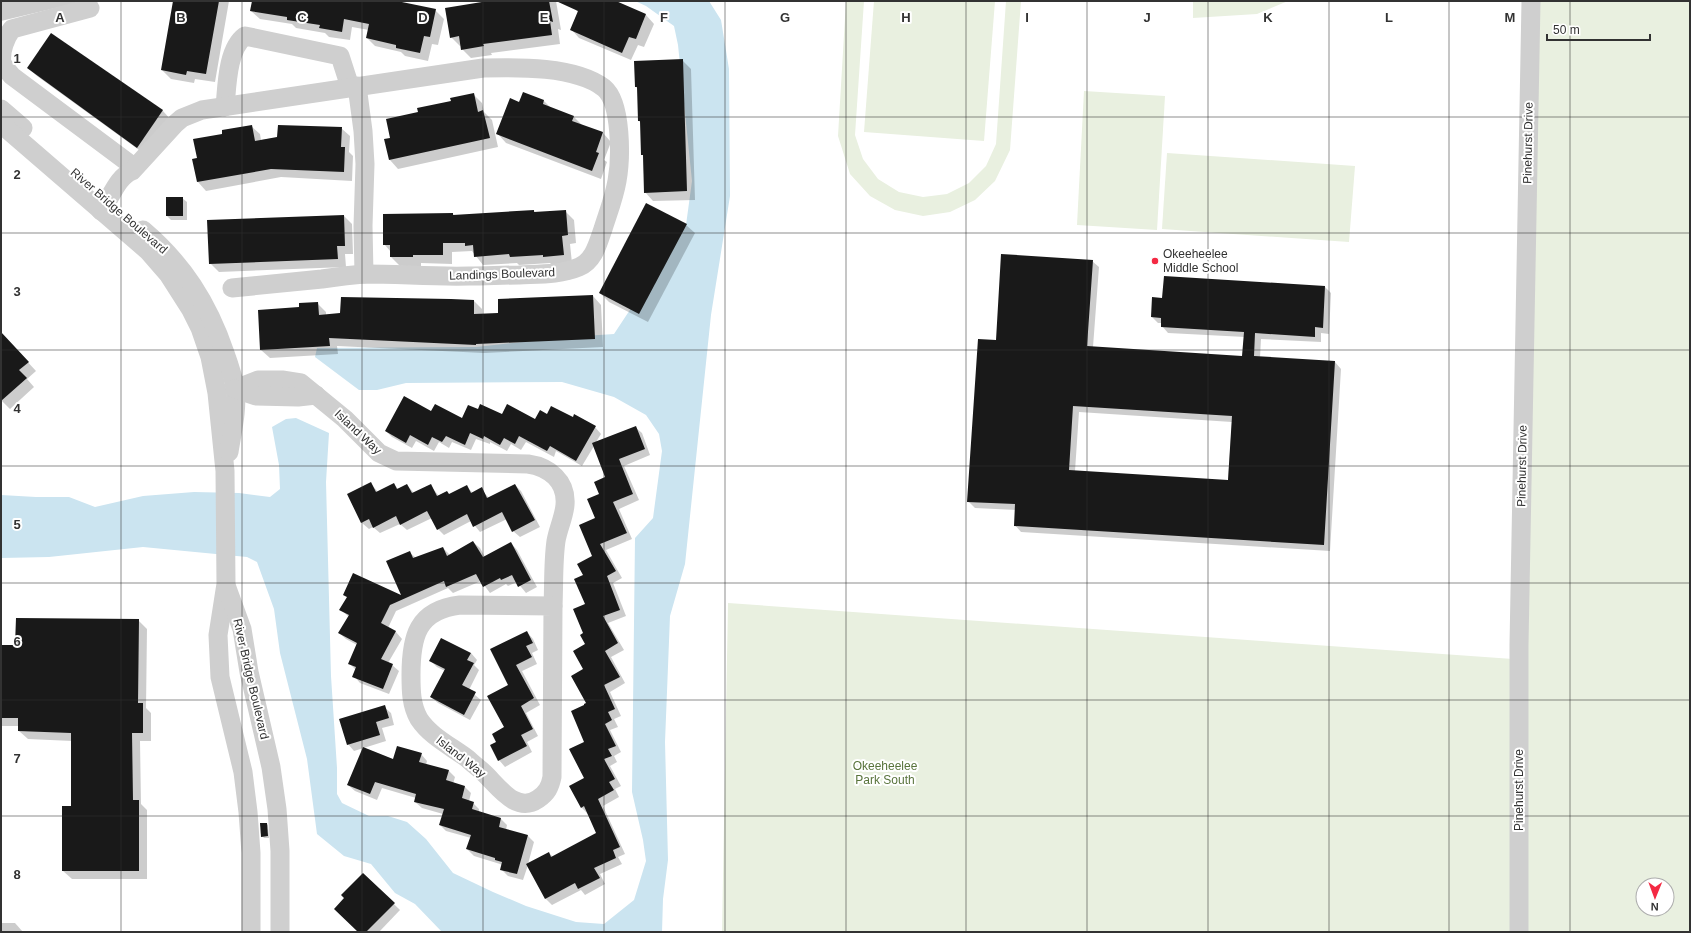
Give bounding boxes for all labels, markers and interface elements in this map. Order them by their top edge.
text: A [55,10,65,25]
text: B [176,10,186,25]
text: C [297,10,307,25]
text: D [418,10,428,25]
text: E [540,10,549,25]
text: F [660,10,668,25]
text: G [780,10,790,25]
text: H [901,10,911,25]
text: I [1025,10,1029,25]
text: J [1143,10,1151,25]
text: K [1263,10,1273,25]
text: L [1385,10,1393,25]
text: M [1505,10,1515,25]
scale bar [1547,16,1650,42]
text: 50 m [1553,23,1580,37]
text: 1 [13,51,21,66]
street label: Pinehurst Drive [1520,102,1536,184]
street label: River Bridge Boulevard [68,165,170,257]
text: 2 [13,167,21,182]
place label: Okeeheelee Middle School [1163,247,1238,275]
marker: Okeeheelee Middle School [1150,256,1160,266]
street label: Landings Boulevard [449,265,555,283]
text: 3 [13,284,21,299]
text: 4 [13,401,21,416]
street label: Island Way [332,407,384,457]
street label: Pinehurst Drive [1514,425,1530,507]
text: 5 [13,517,21,532]
street label: River Bridge Boulevard [230,617,272,741]
text: 6 [13,634,21,649]
street label: Island Way [433,733,489,781]
street label: Pinehurst Drive [1512,749,1526,831]
text: 7 [13,751,21,766]
park label: Okeeheelee Park South [853,759,918,787]
text: 8 [13,867,21,882]
north arrow [1635,877,1675,917]
text: N [1651,901,1659,913]

